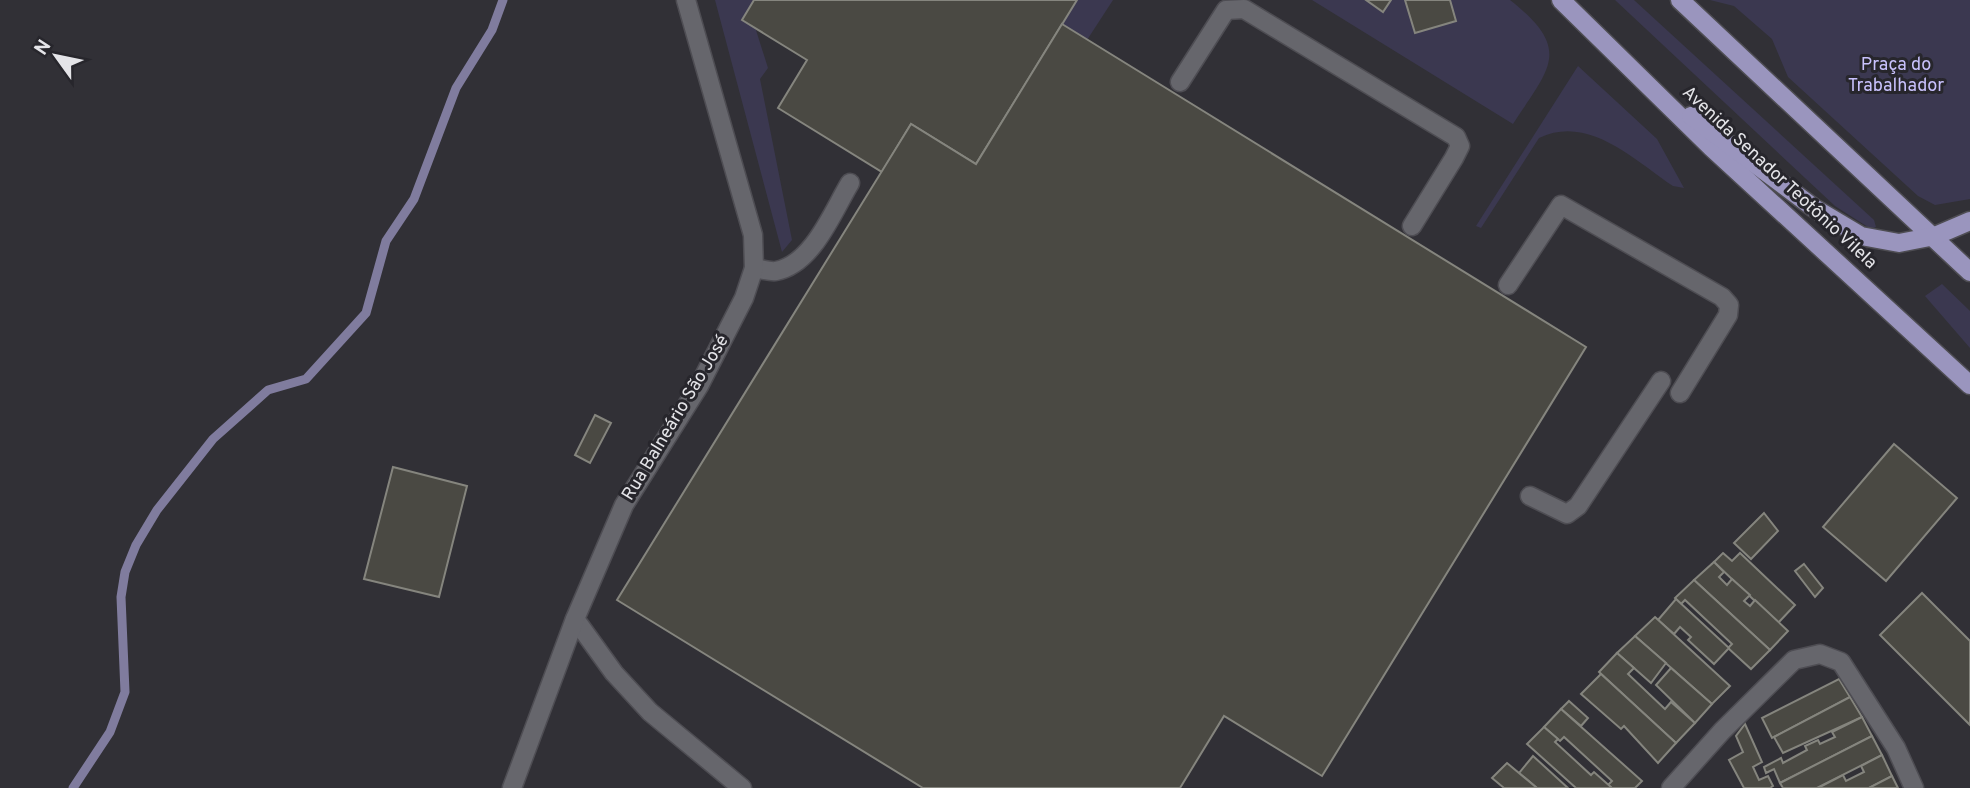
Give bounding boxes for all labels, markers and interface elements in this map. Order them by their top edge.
north arrow [21,21,91,91]
text: N [30,36,57,60]
park label: Praça do Trabalhador [1848,54,1944,98]
street label: Avenida Senador Teotônio Vilela [1677,81,1881,275]
street label: Rua Balneário São José [617,331,735,505]

